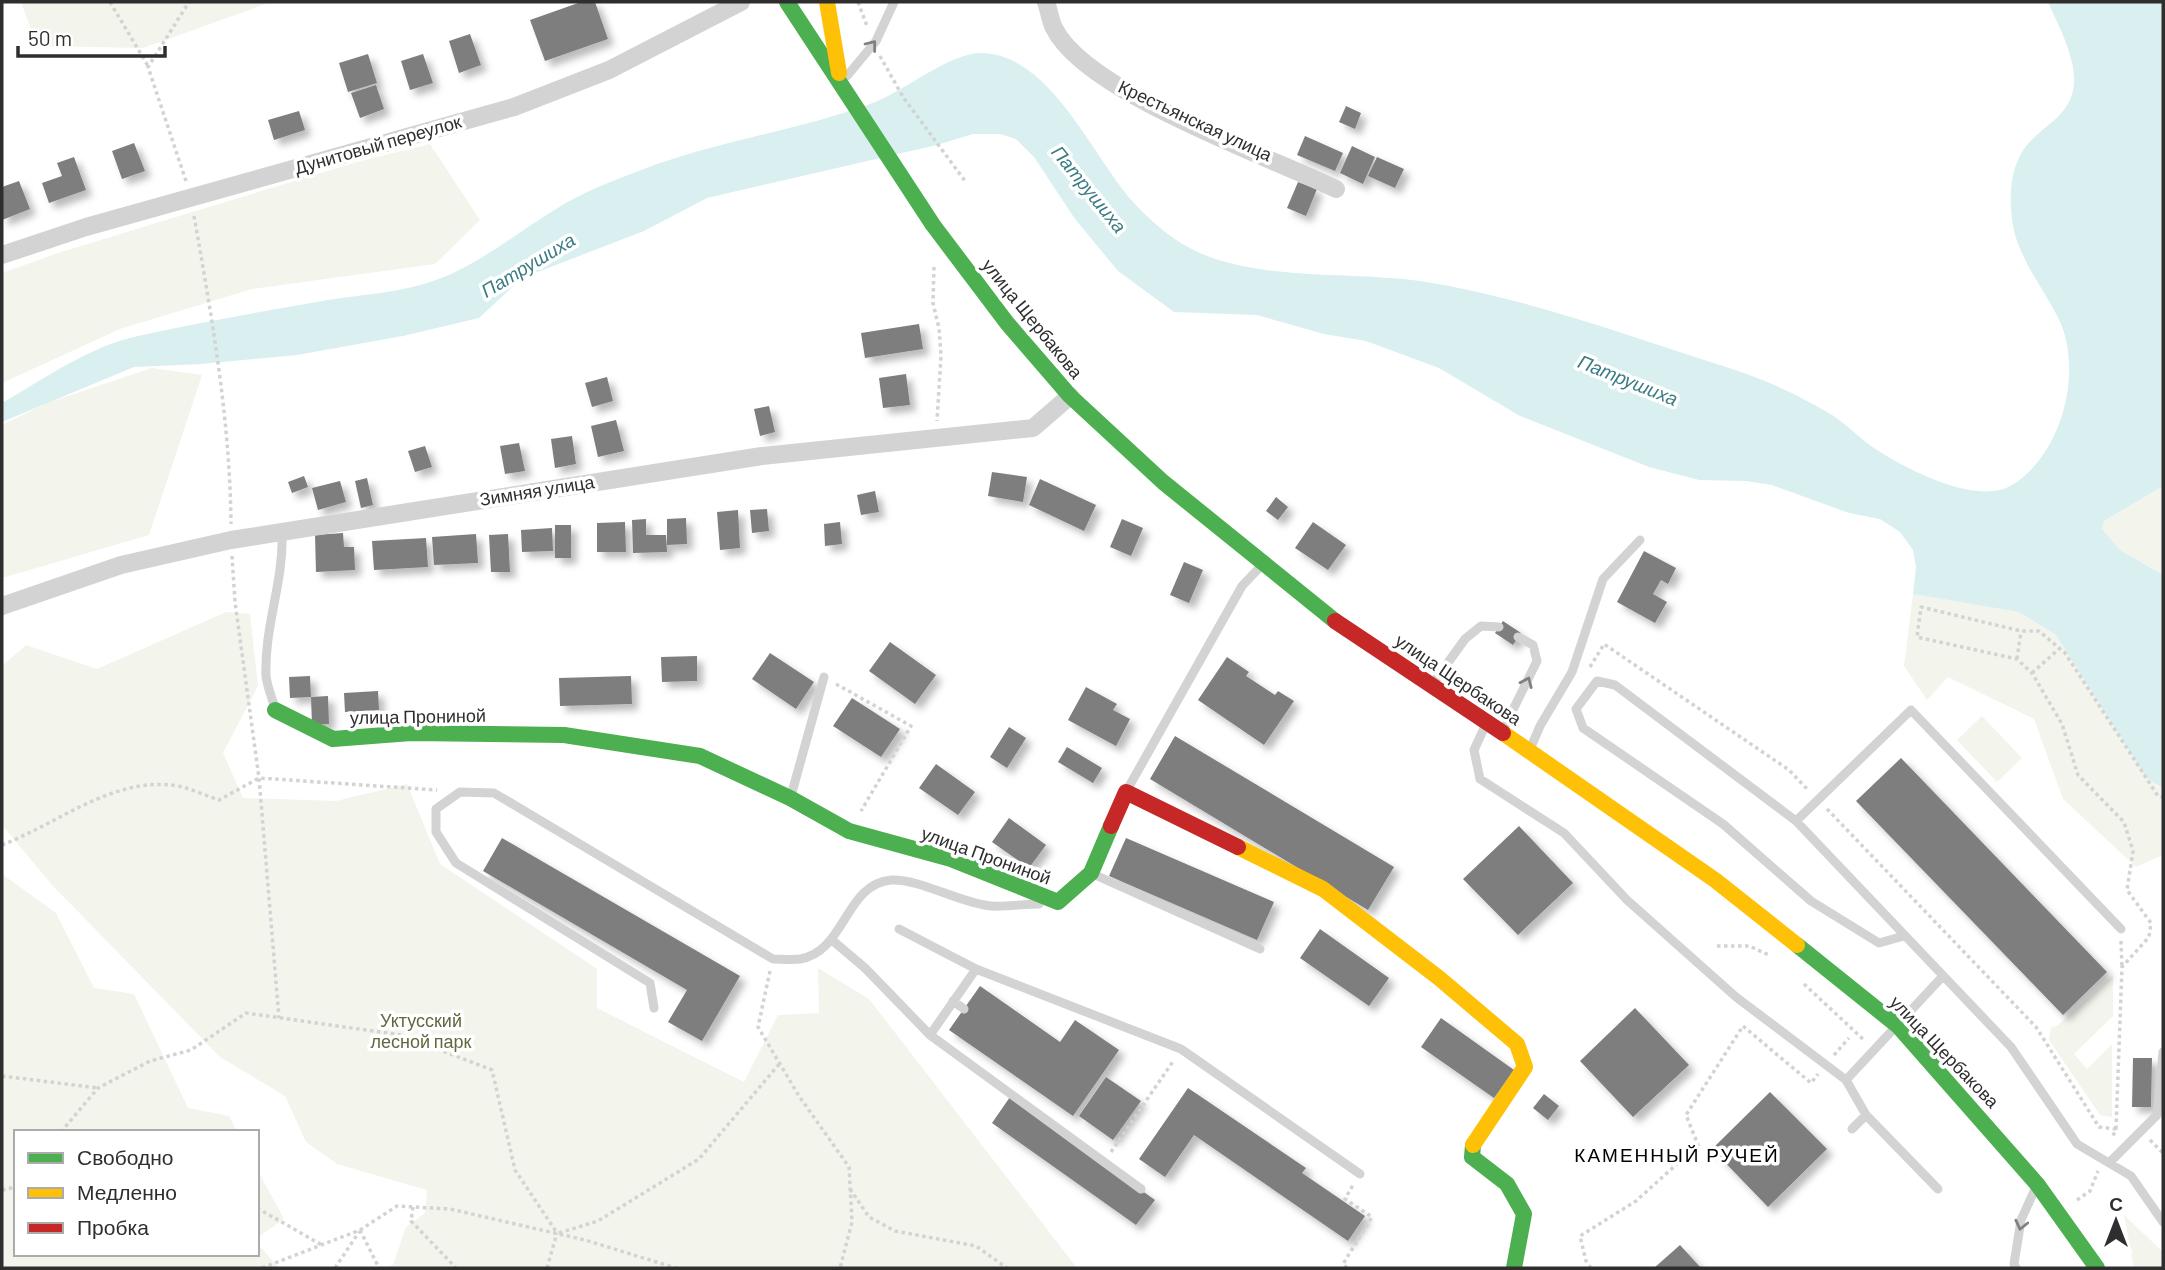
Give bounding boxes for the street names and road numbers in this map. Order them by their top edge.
street label: Крестьянская улица [1115,75,1277,166]
street label: Дунитовый переулок [292,110,464,178]
street label: улица Щербакова [978,254,1088,383]
street label: Зимняя улица [478,470,597,510]
street label: улица Щербакова [1391,629,1527,730]
street label: улица Прониной [350,704,486,728]
street label: улица Прониной [919,821,1054,889]
street label: улица Щербакова [1886,991,2004,1113]

